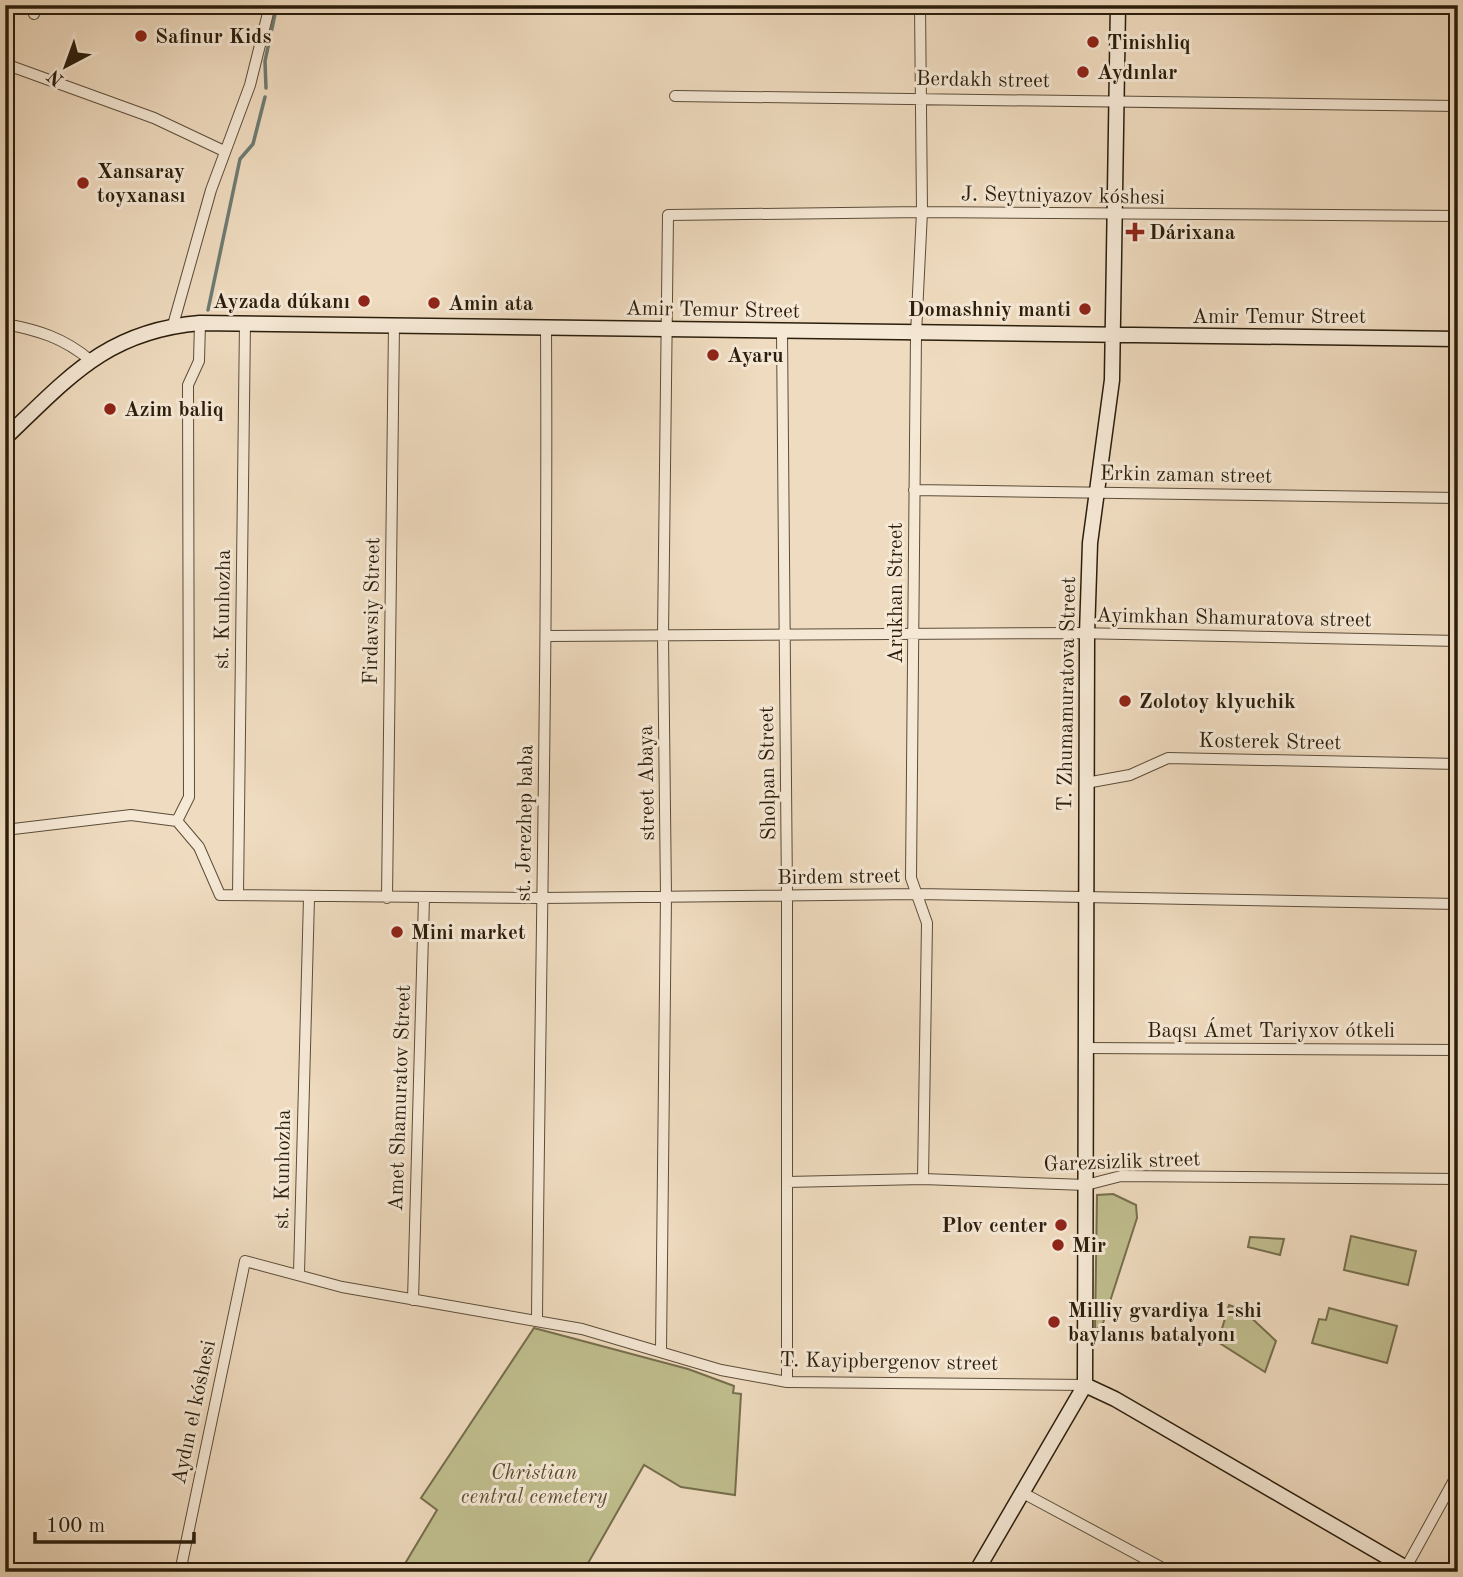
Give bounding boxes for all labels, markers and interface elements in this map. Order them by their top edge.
place label: Safinur Kids [155,27,271,48]
marker: Safinur Kids [133,28,149,44]
north arrow [32,32,102,102]
place label: Tinishliq [1107,33,1191,54]
marker: Tinishliq [1085,34,1101,50]
place label: Aydınlar [1097,63,1177,84]
marker: Aydınlar [1075,64,1091,80]
text: N [44,65,68,89]
street label: Berdakh street [916,69,1050,92]
place label: Xansaray toyxanası [97,162,185,207]
marker: Xansaray toyxanası [75,175,91,191]
street label: J. Seytniyazov kóshesi [961,184,1165,209]
place label: Dárixana [1149,223,1236,244]
marker: Dárixana [1127,224,1143,240]
place label: Ayzada dúkanı [213,292,350,313]
marker: Ayzada dúkanı [356,293,372,309]
place label: Amin ata [448,294,534,315]
marker: Amin ata [426,295,442,311]
street label: Amir Temur Street [626,298,800,323]
place label: Domashniy manti [908,300,1071,321]
marker: Domashniy manti [1077,301,1093,317]
street label: Amir Temur Street [1192,307,1366,328]
place label: Ayaru [727,346,783,367]
marker: Ayaru [705,347,721,363]
place label: Azim baliq [124,400,224,421]
marker: Azim baliq [102,401,118,417]
street label: Erkin zaman street [1100,463,1272,488]
street label: Arukhan Street [886,522,907,664]
street label: Firdavsiy Street [361,537,384,685]
street label: st. Kunhozha [212,549,235,669]
street label: T. Zhumamuratova Street [1055,576,1080,812]
street label: Ayimkhan Shamuratova street [1096,606,1372,631]
place label: Zolotoy klyuchik [1139,692,1296,713]
marker: Zolotoy klyuchik [1117,693,1133,709]
street label: Sholpan Street [757,705,780,840]
street label: street Abaya [636,725,659,841]
street label: Kosterek Street [1198,731,1342,754]
street label: st. Jerezhep baba [514,744,537,902]
street label: Birdem street [777,866,901,889]
place label: Mini market [411,923,526,944]
marker: Mini market [389,924,405,940]
street label: Amet Shamuratov Street [386,984,415,1212]
street label: Baqsı Ámet Tariyxov ótkeli [1147,1017,1395,1042]
street label: st. Kunhozha [272,1109,295,1229]
street label: Garezsizlik street [1043,1149,1201,1176]
place label: Plov center [941,1216,1047,1237]
marker: Plov center [1053,1217,1069,1233]
place label: Mir [1072,1236,1106,1257]
marker: Mir [1050,1237,1066,1253]
place label: Milliy gvardiya 1-shi baylanıs batalyonı [1068,1301,1262,1346]
marker: Milliy gvardiya 1-shi baylanıs batalyonı [1046,1314,1062,1330]
street label: Aydın el kóshesi [169,1338,220,1486]
street label: T. Kayipbergenov street [779,1350,998,1375]
park label: Christian central cemetery [461,1463,608,1508]
scale bar [35,1500,194,1544]
text: 100 m [46,1516,105,1537]

